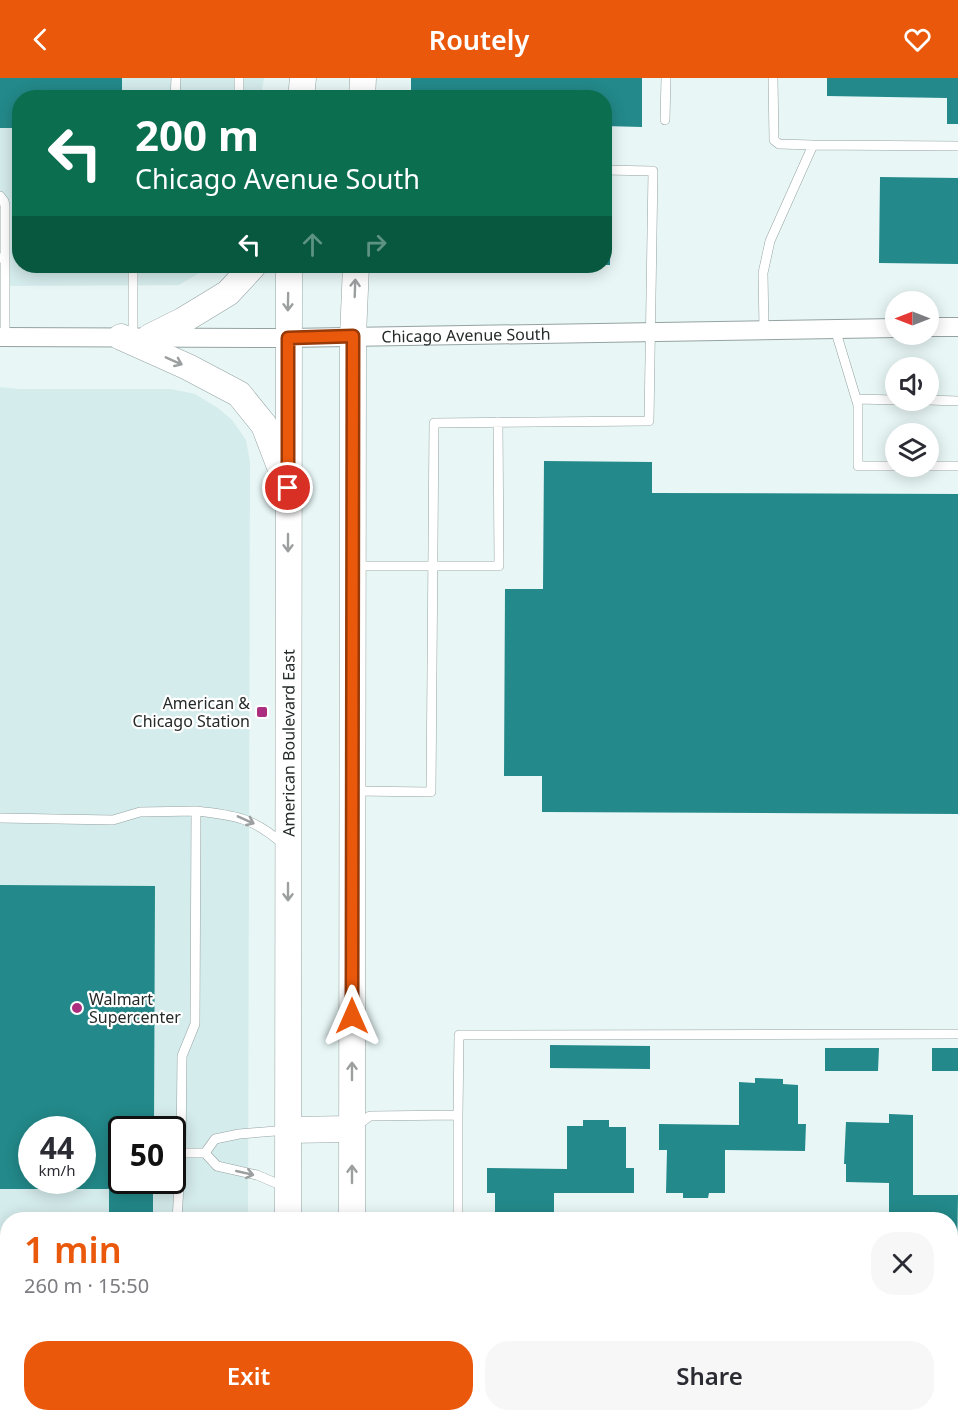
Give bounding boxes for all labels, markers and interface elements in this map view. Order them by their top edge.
text: Routely [429,21,529,58]
icon: back [24,23,57,56]
icon: heart [901,23,934,56]
text: 200 m [135,106,259,163]
icon: left [36,114,114,192]
text: Chicago Avenue South [135,160,420,197]
icon: left [233,228,266,261]
icon: ahead [296,228,329,261]
icon: right [359,228,392,261]
one-way arrow [349,278,360,298]
one-way arrow [282,291,294,311]
north arrow [885,291,939,345]
map controls [885,291,939,477]
street label: Chicago Avenue South [381,323,551,347]
one-way arrow [165,356,183,367]
button: sound [885,357,939,411]
button: layers [885,423,939,477]
pin [262,462,313,513]
icon: arrive [271,471,304,504]
one-way arrow [282,533,294,553]
street label: American Boulevard East [277,649,300,837]
place label: American & Chicago Station [133,692,250,732]
marker: American & Chicago Station [255,705,269,719]
one-way arrow [237,816,255,827]
one-way arrow [282,881,294,901]
position arrow [320,984,384,1048]
place label: Walmart Supercenter [89,988,181,1028]
marker: Walmart Supercenter [70,1001,84,1015]
one-way arrow [346,1061,357,1081]
speed limit sign: 50 [108,1116,186,1194]
text: 44 [40,1127,74,1168]
text: km/h [39,1160,75,1180]
one-way arrow [346,1165,358,1185]
one-way arrow [235,1167,254,1179]
text: 1 min [24,1225,122,1274]
button: close [871,1232,934,1295]
text: 260 m · 15:50 [24,1272,149,1299]
button: Exit [24,1341,473,1410]
button: Share [485,1341,934,1410]

